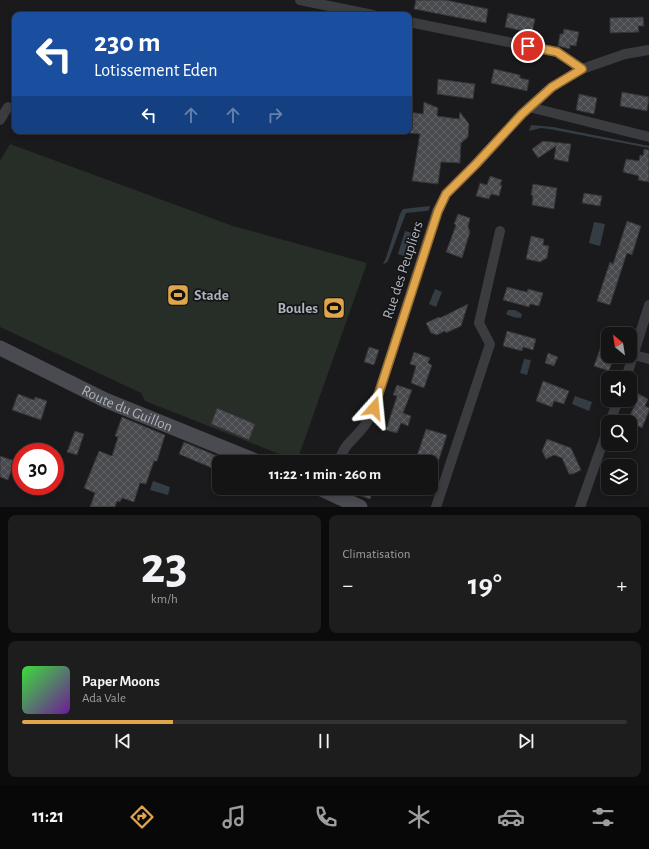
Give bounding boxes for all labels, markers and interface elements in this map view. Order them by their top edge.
icon: left [28,28,80,80]
text: 230 m [94,29,161,57]
pin [511,29,545,63]
icon: arrive [517,35,539,57]
text: Lotissement Eden [94,62,218,80]
icon: left [138,104,160,126]
icon: ahead [180,104,202,126]
icon: ahead [222,104,244,126]
icon: right [264,104,286,126]
street label: Rue des Peupliers [380,219,426,321]
sports icon: Stade [165,282,191,308]
place label: Stade [194,288,229,303]
sports icon: Boules [321,295,347,321]
place label: Boules [277,301,318,316]
north arrow [601,327,637,363]
map controls [601,327,637,495]
button: sound [601,371,637,407]
street label: Route du Guillon [80,382,175,434]
position arrow [353,387,395,429]
button: search [601,415,637,451]
speed limit sign: 30 [12,443,64,495]
button: layers [601,459,637,495]
text: 11:22 · 1 min · 260 m [269,467,381,482]
text: 23 [141,540,188,592]
text: Climatisation [343,548,410,561]
text: 19° [468,570,502,600]
text: − [343,574,353,596]
text: + [616,574,627,596]
text: km/h [151,593,178,606]
text: Paper Moons [82,674,160,689]
text: Ada Vale [82,692,126,705]
icon: previous [112,730,134,752]
icon: pause [313,730,335,752]
icon: next [515,730,537,752]
icon: directions [128,803,156,831]
icon: music [220,803,248,831]
icon: phone [312,803,340,831]
icon: climate [405,803,433,831]
icon: car [497,803,525,831]
icon: filters [589,803,617,831]
text: 11:21 [32,808,64,826]

